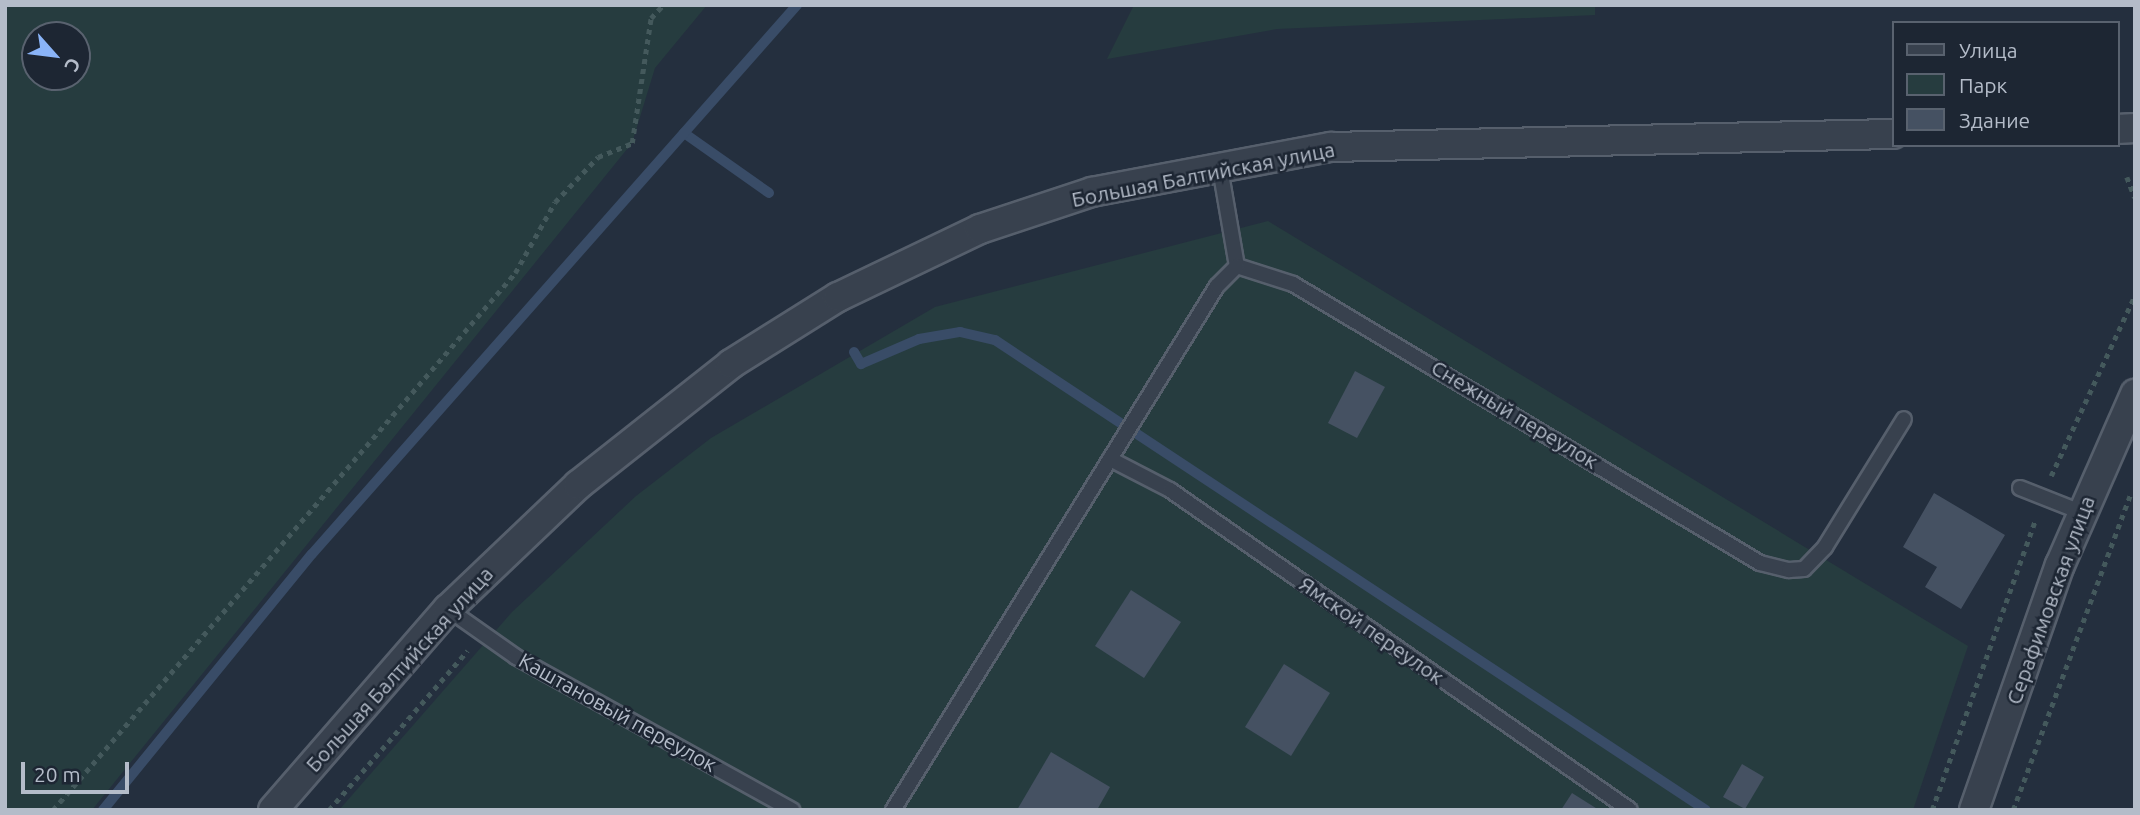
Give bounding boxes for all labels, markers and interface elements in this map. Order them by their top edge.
north arrow [21,21,91,91]
legend [1892,21,2119,147]
text: Улица [1959,38,2017,62]
text: С [60,54,85,75]
text: Парк [1959,73,2007,97]
text: Здание [1959,108,2030,132]
street label: Большая Балтийская улица [1069,136,1337,212]
street label: Снежный переулок [1427,354,1603,474]
street label: Серафимовская улица [2001,492,2099,708]
street label: Большая Балтийская улица [300,561,498,777]
street label: Ямской переулок [1295,571,1449,689]
street label: Каштановый переулок [515,647,721,777]
scale bar [24,748,133,792]
text: 20 m [34,762,81,786]

